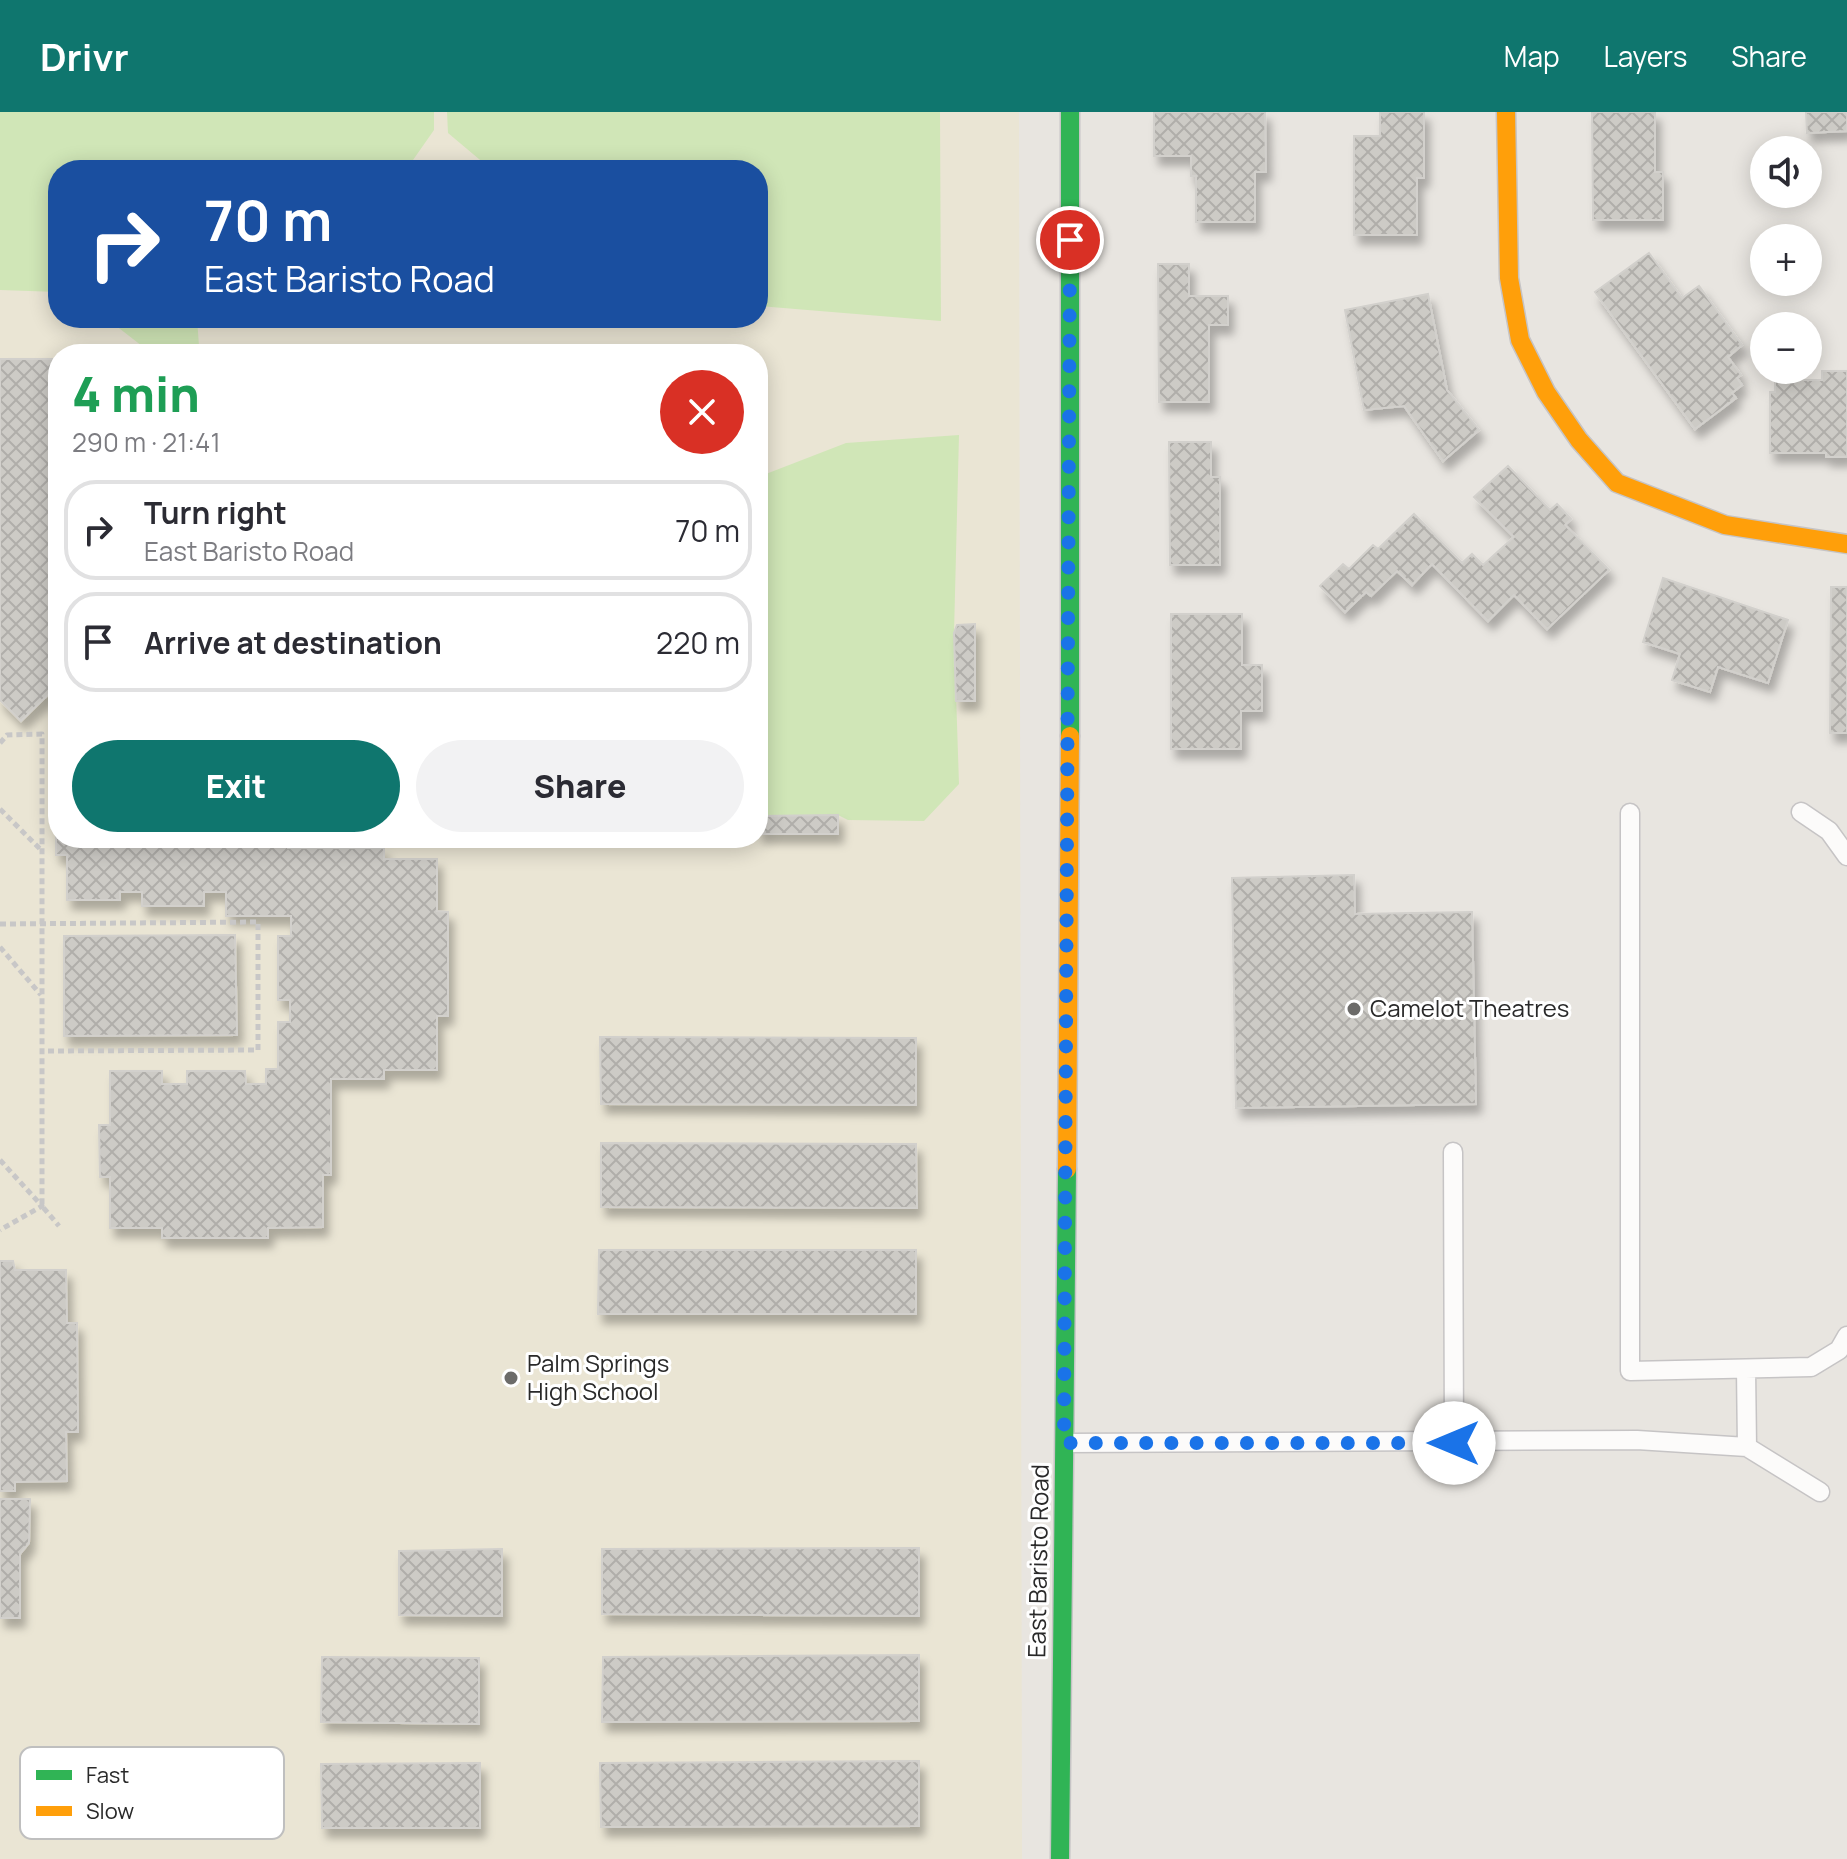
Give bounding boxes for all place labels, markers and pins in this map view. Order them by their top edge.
pin [1036,206,1104,274]
place label: Camelot Theatres [1370,991,1569,1024]
marker: Camelot Theatres [1345,1000,1363,1018]
place label: Palm Springs High School [527,1346,669,1407]
marker: Palm Springs High School [502,1369,520,1387]

